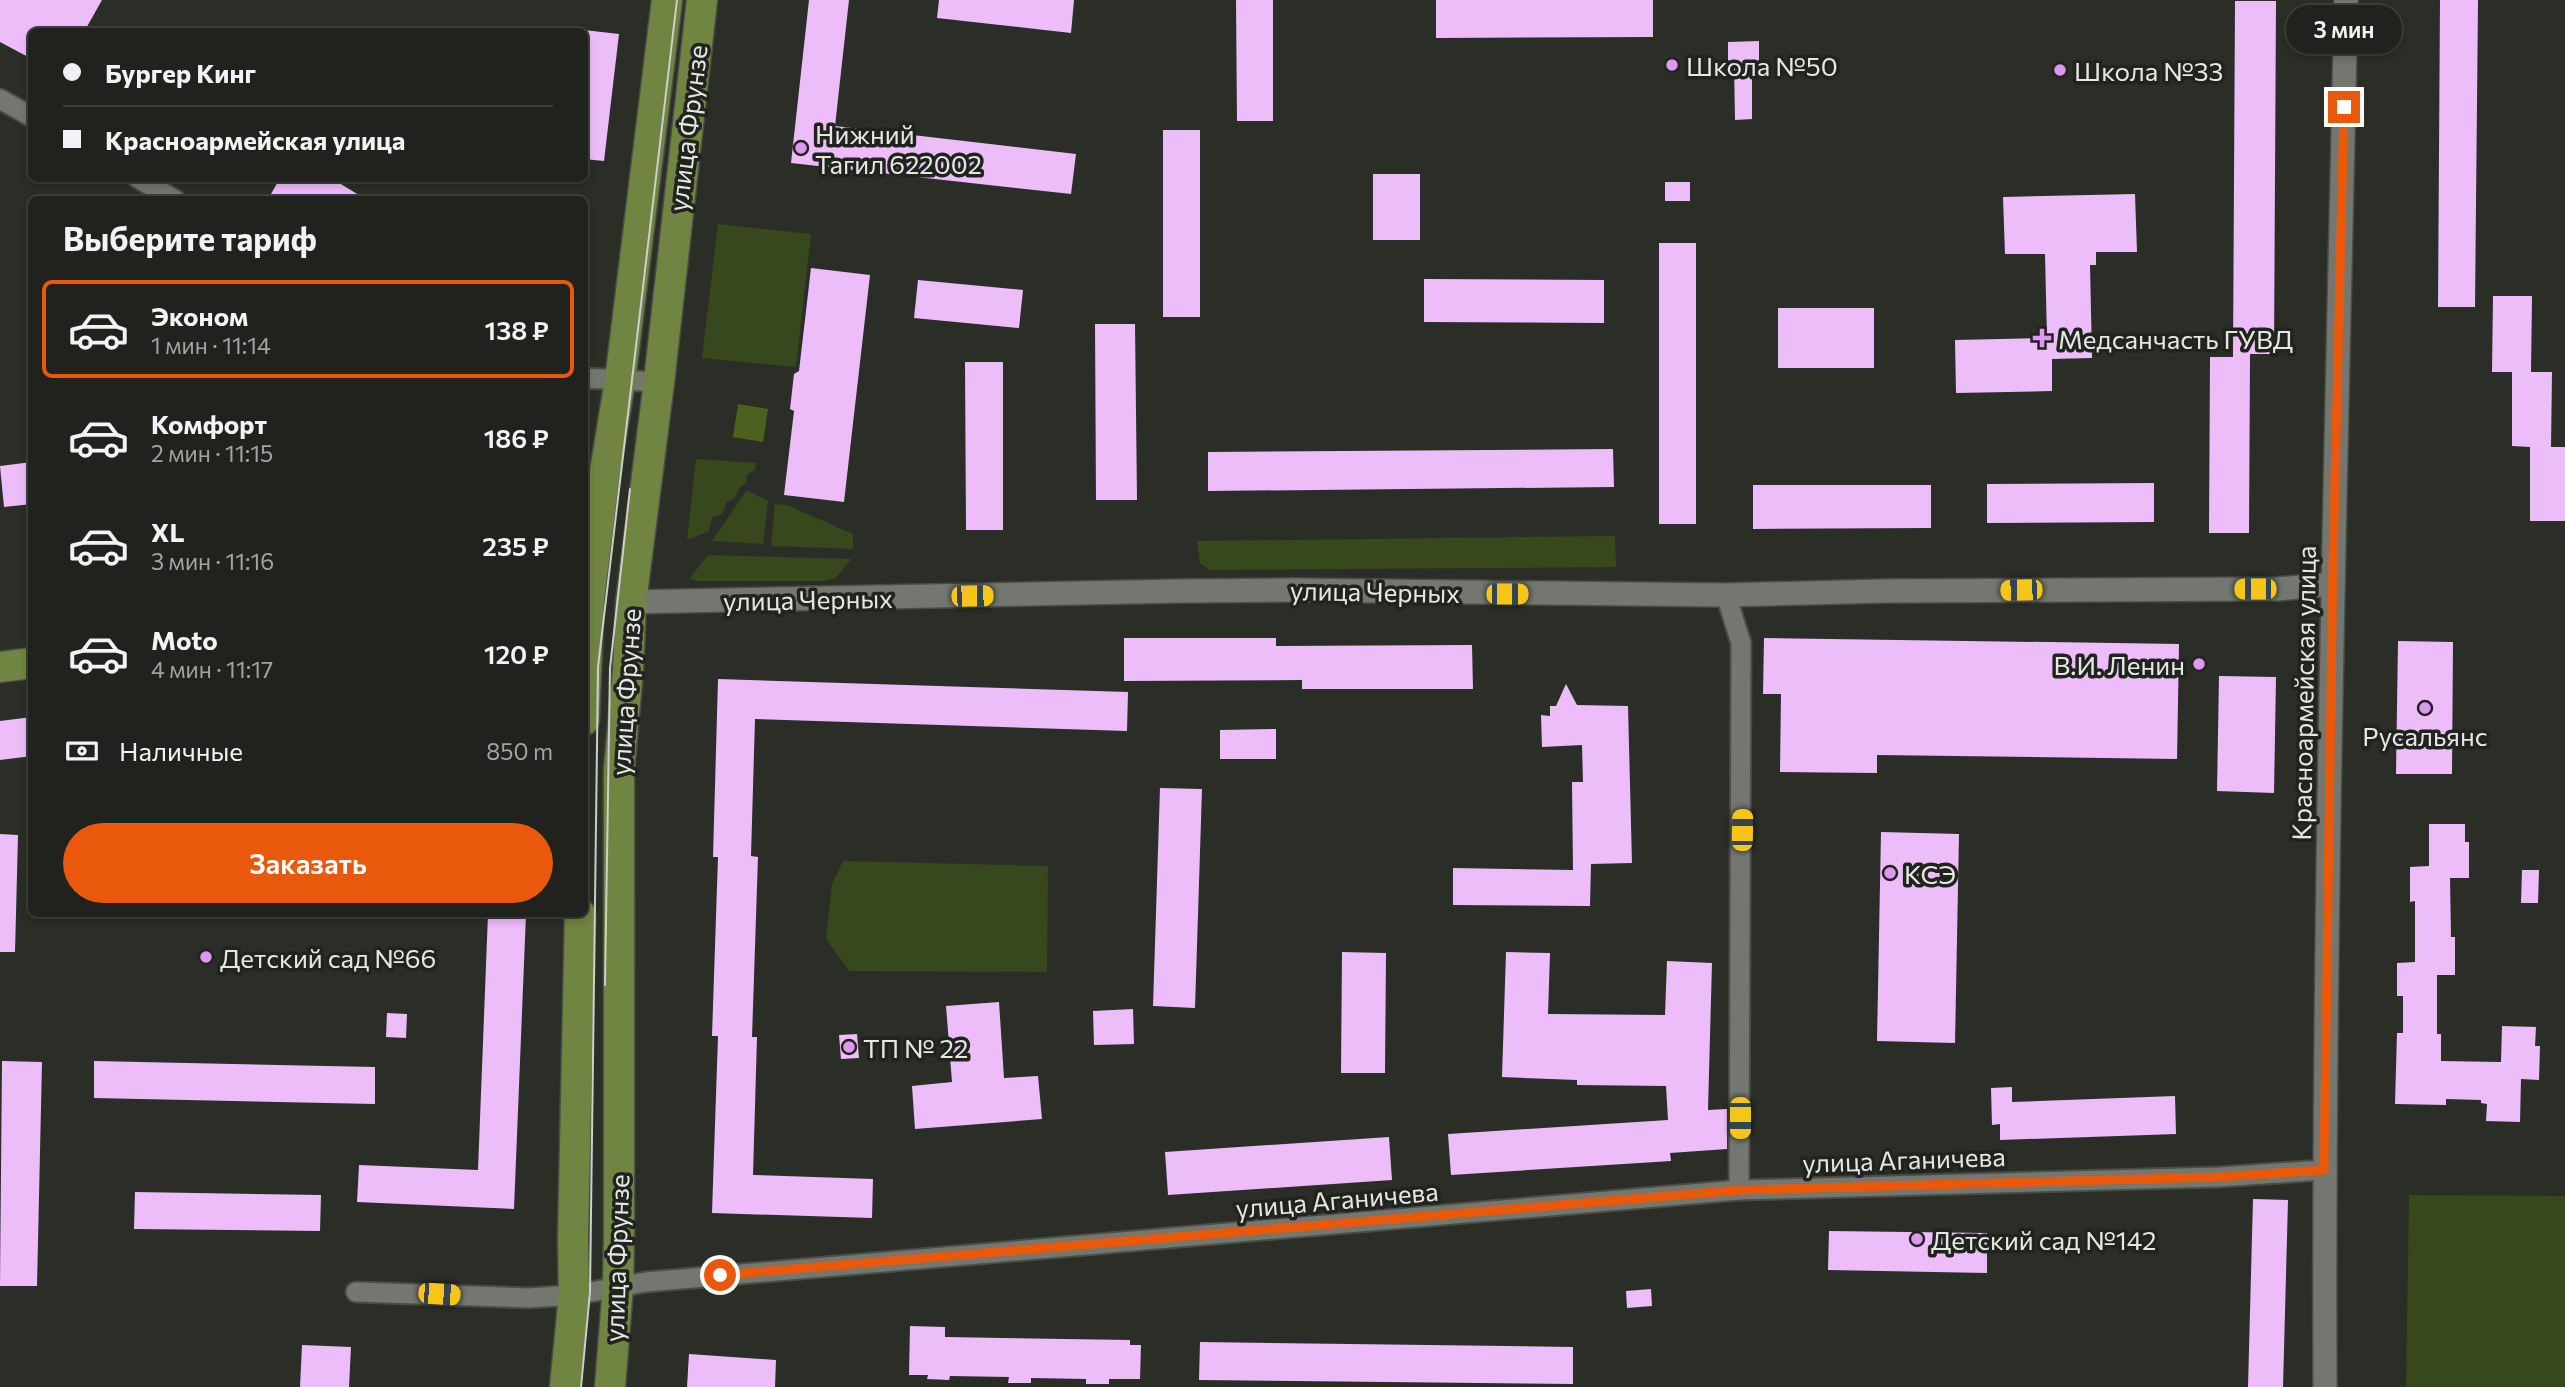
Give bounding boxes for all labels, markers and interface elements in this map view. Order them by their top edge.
callout: 3 мин [2286,6,2402,55]
text: 3 мин [2313,15,2375,43]
street label: улица Фрунзе [661,43,713,213]
place label: Школа №50 [1686,50,1838,81]
place label: Школа №33 [2074,55,2223,86]
text: Бургер Кинг [105,57,256,88]
marker: Школа №50 [1664,57,1680,73]
marker: Школа №33 [2052,62,2068,78]
route end [2328,91,2360,123]
place label: Нижний Тагил 622002 [815,118,982,179]
text: Красноармейская улица [105,124,405,155]
marker: Нижний Тагил 622002 [793,140,809,156]
text: Выберите тариф [63,218,317,258]
icon: car [67,298,130,361]
text: Эконом [151,300,248,331]
text: 138 ₽ [485,314,549,345]
place label: Медсанчасть ГУВД [2058,323,2293,354]
marker: Медсанчасть ГУВД [2032,328,2052,348]
text: 1 мин · 11:14 [151,331,271,359]
icon: car [67,406,130,469]
text: Комфорт [151,408,267,439]
text: 186 ₽ [484,422,549,453]
text: 2 мин · 11:15 [151,439,273,467]
icon: car [67,514,130,577]
text: XL [151,516,185,547]
text: 235 ₽ [482,530,549,561]
street label: Красноармейская улица [2285,545,2321,841]
text: 3 мин · 11:16 [151,547,274,575]
street label: улица Черных [1290,574,1460,608]
car [2000,579,2043,601]
car [2235,579,2277,600]
street label: улица Черных [723,582,893,616]
car [1487,584,1529,605]
car [951,585,994,607]
street label: улица Фрунзе [604,607,646,777]
icon: car [67,622,130,685]
text: Moto [151,624,218,655]
text: 120 ₽ [484,638,549,669]
place label: В.И. Ленин [2054,649,2185,680]
text: 4 мин · 11:17 [151,655,273,683]
marker: В.И. Ленин [2191,656,2207,672]
marker: Русальянс [2417,700,2433,716]
place label: Русальянс [2362,720,2488,751]
icon: cash [63,732,101,770]
text: Наличные [119,735,243,766]
text: 850 m [486,737,553,765]
car [1732,809,1753,851]
button: Заказать [63,823,553,903]
place label: КСЭ [1904,858,1956,889]
marker: КСЭ [1882,865,1898,881]
place label: Детский сад №66 [220,942,436,973]
marker: Детский сад №66 [198,949,214,965]
place label: ТП № 22 [863,1032,968,1063]
marker: ТП № 22 [841,1039,857,1055]
car [1730,1097,1751,1139]
street label: улица Аганичева [1802,1140,2006,1178]
street label: улица Фрунзе [598,1174,634,1342]
street label: улица Аганичева [1234,1175,1440,1223]
place label: Детский сад №142 [1931,1224,2156,1255]
marker: Детский сад №142 [1909,1231,1925,1247]
route start [704,1259,736,1291]
car [418,1282,461,1306]

